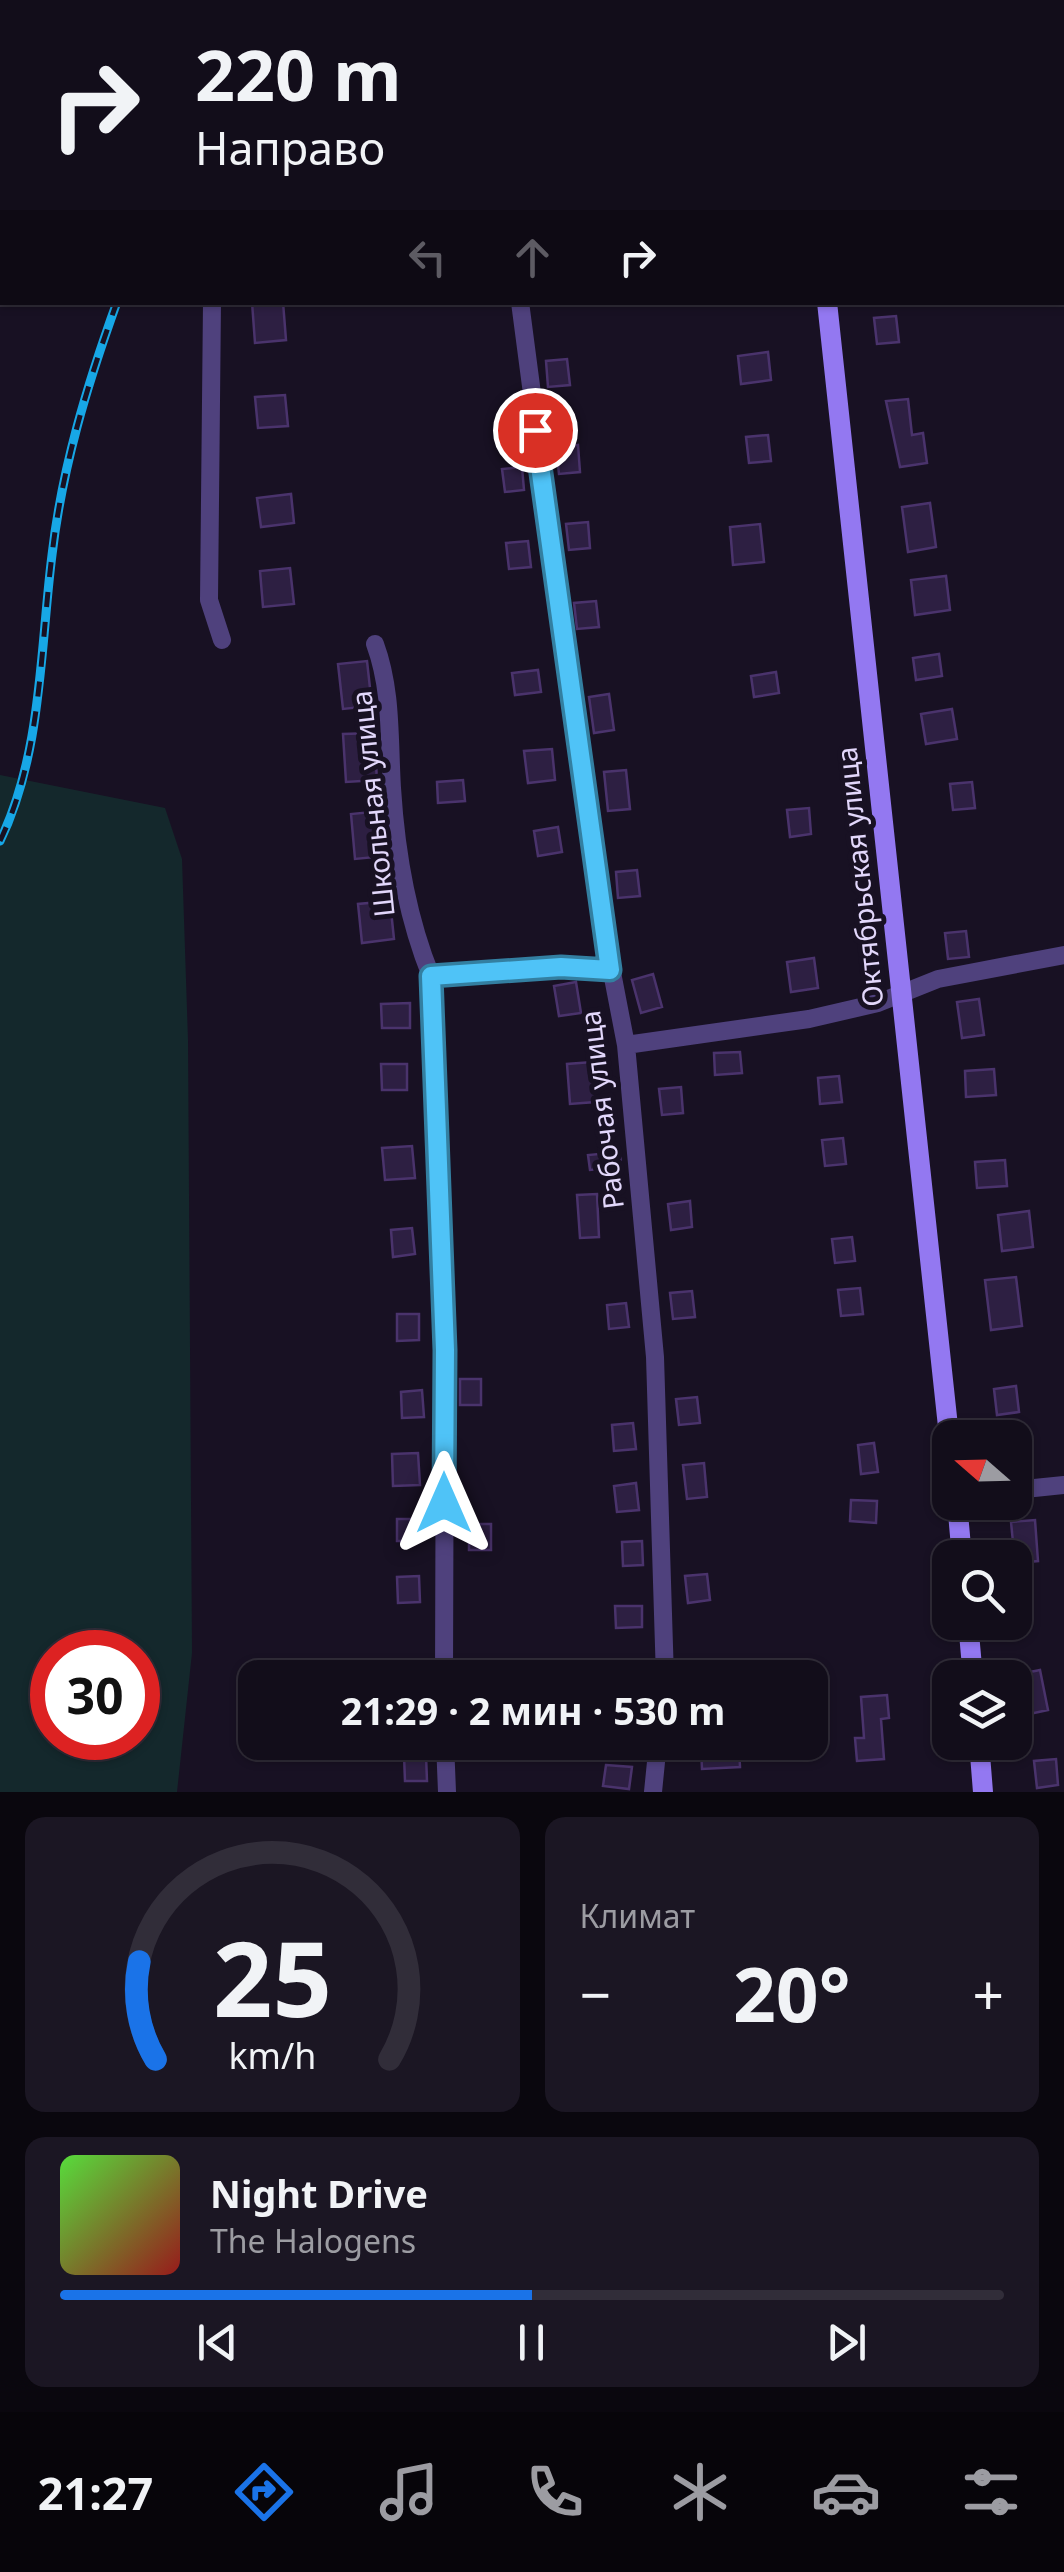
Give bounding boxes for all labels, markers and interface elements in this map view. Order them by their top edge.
text: 220 m [195,26,402,122]
icon: right [30,40,160,170]
text: Направо [195,117,385,178]
icon: left [400,230,455,285]
icon: ahead [505,230,560,285]
icon: right [610,230,665,285]
pin [493,388,578,473]
icon: arrive [508,403,563,458]
street label: Школьная улица [341,689,403,919]
street label: Октябрьская улица [826,745,892,1009]
street label: Рабочая улица [570,1009,632,1211]
north arrow [932,1420,1032,1520]
map controls [932,1420,1032,1760]
position arrow [392,1451,496,1555]
button: search [932,1540,1032,1640]
speed limit sign: 30 [30,1630,160,1760]
button: layers [932,1660,1032,1760]
text: 21:29 · 2 мин · 530 m [341,1684,725,1736]
text: Климат [580,1894,695,1937]
text: 25 [213,1906,332,2047]
text: 20° [733,1942,851,2044]
text: − [580,1956,611,2031]
text: + [973,1956,1004,2031]
text: km/h [228,2031,316,2079]
text: Night Drive [210,2167,428,2219]
text: The Halogens [210,2219,416,2262]
icon: previous [190,2315,245,2370]
icon: pause [504,2315,559,2370]
icon: next [819,2315,874,2370]
icon: directions [229,2457,299,2527]
icon: music [374,2457,444,2527]
icon: phone [520,2457,590,2527]
icon: climate [665,2457,735,2527]
icon: car [811,2457,881,2527]
icon: filters [956,2457,1026,2527]
text: 21:27 [38,2462,153,2523]

